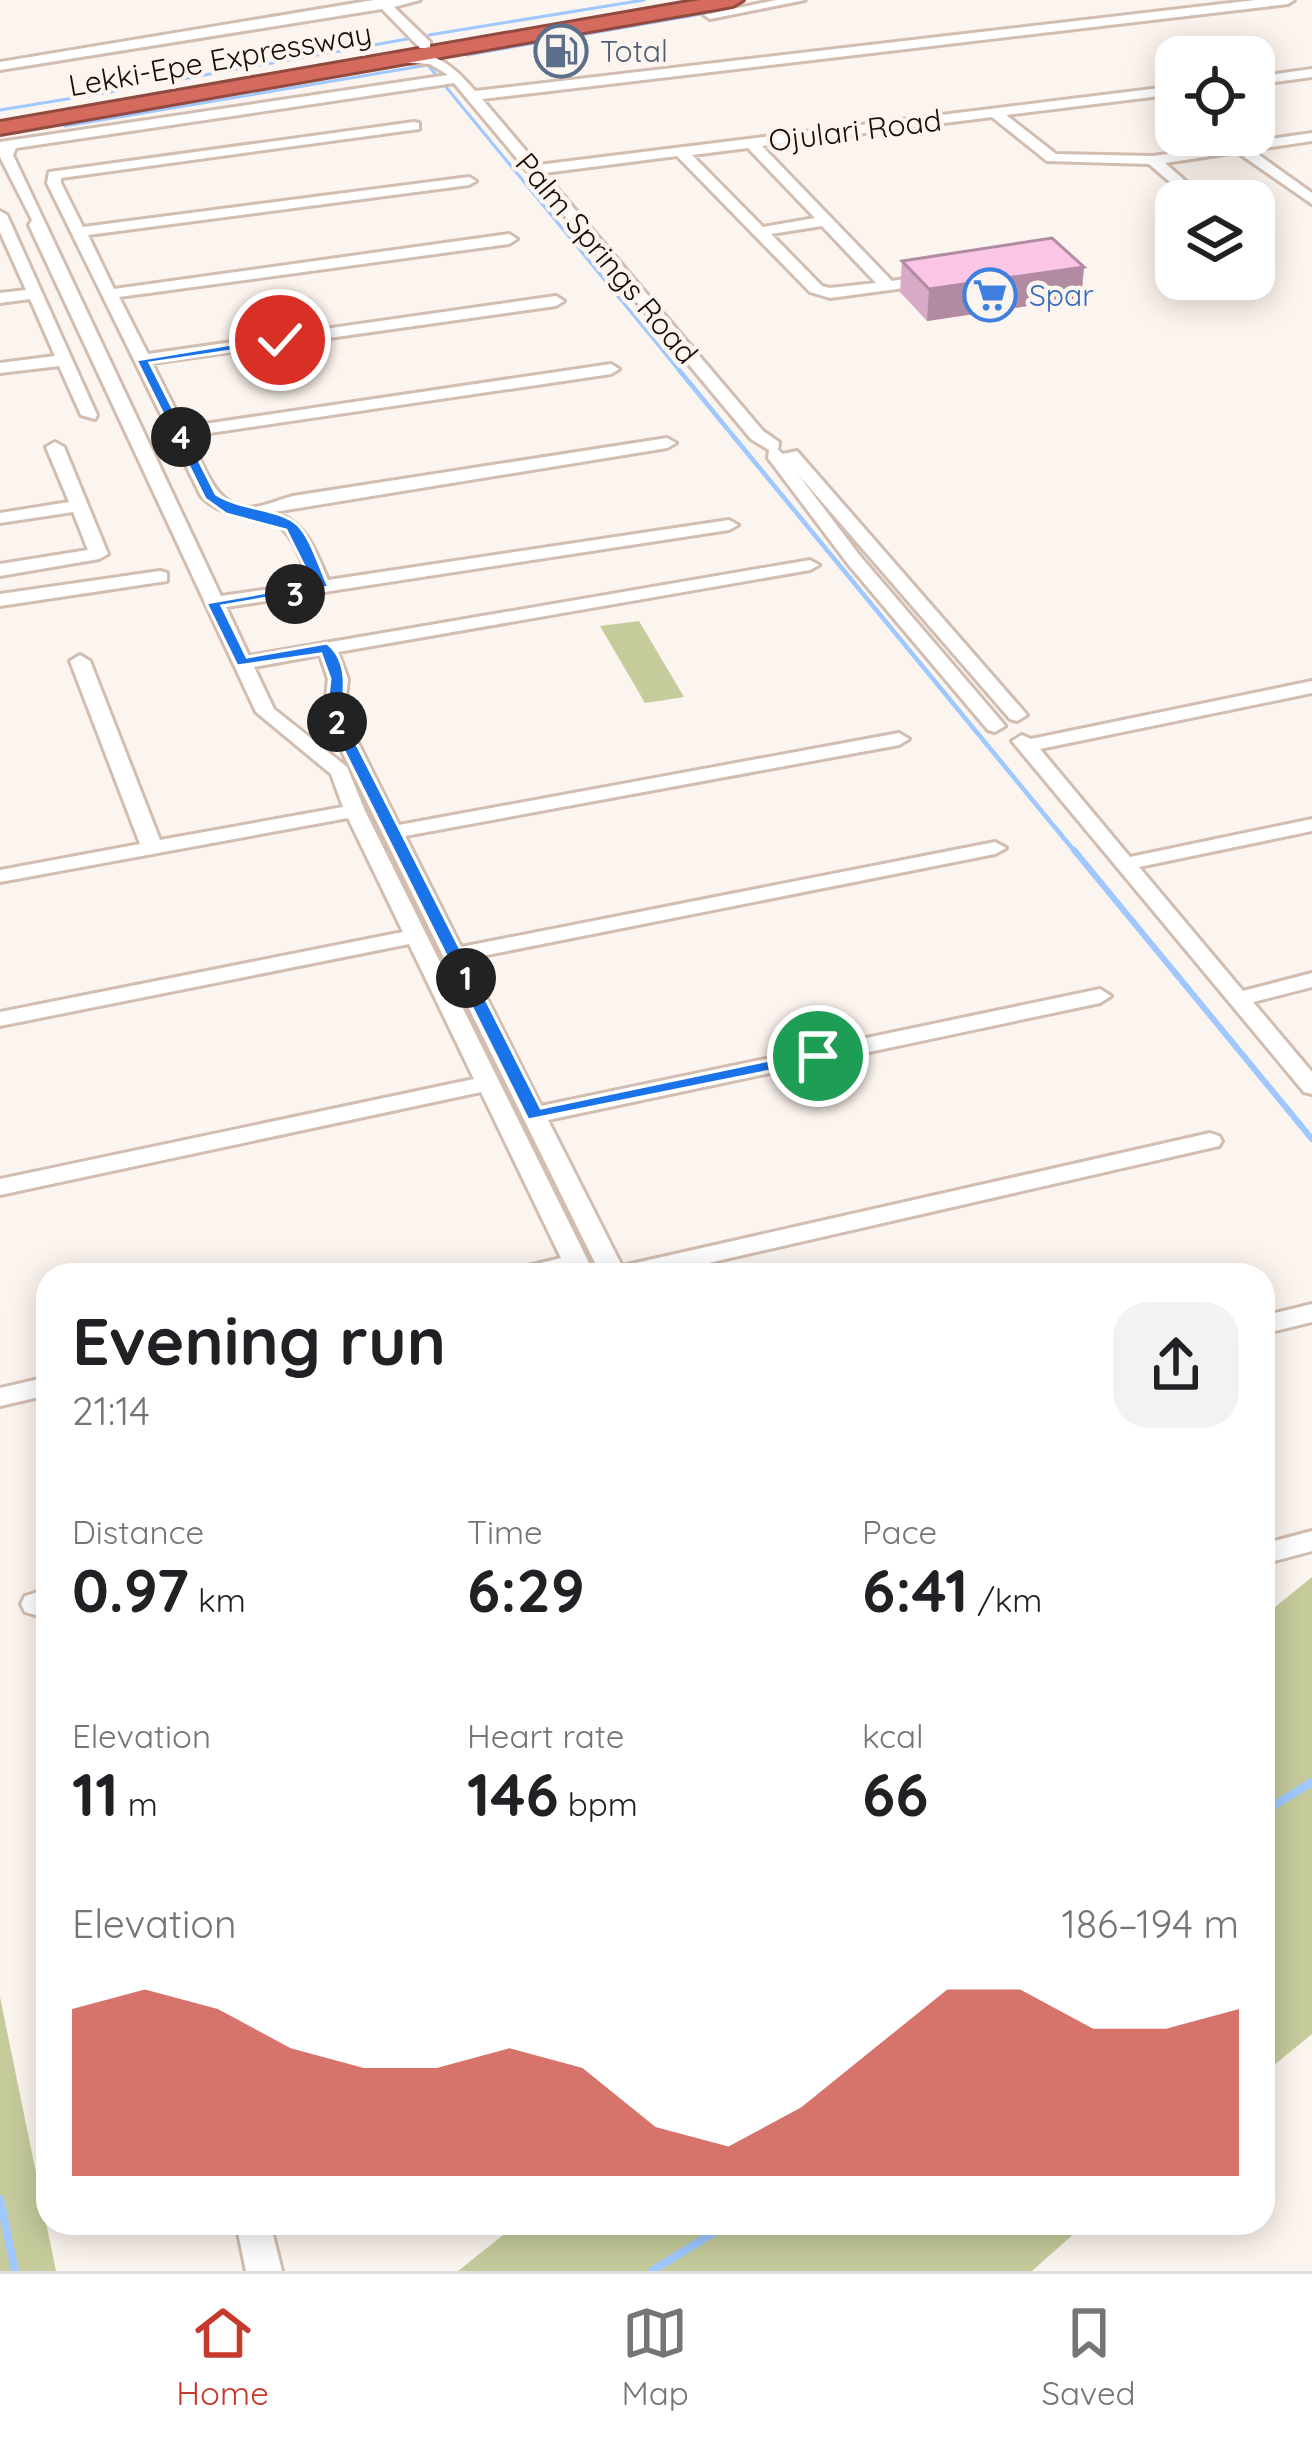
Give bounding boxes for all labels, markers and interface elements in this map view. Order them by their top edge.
street label: Lekki-Epe Expressway [66,14,374,104]
fuel station icon: Total [533,23,589,79]
place label: Total [600,32,668,70]
map controls [1155,36,1275,300]
button: locate [1155,36,1275,156]
street label: Ojulari Road [766,101,944,159]
street label: Palm Springs Road [508,145,706,371]
button: layers [1155,180,1275,300]
supermarket icon: Spar [962,267,1018,323]
place label: Spar [1029,276,1094,314]
pin [229,289,331,391]
icon: check [247,307,313,373]
pin: 4 [151,407,211,467]
text: 4 [171,416,191,457]
pin: 3 [265,564,325,624]
text: 3 [286,573,304,614]
pin: 2 [307,692,367,752]
text: 2 [328,701,346,742]
pin: 1 [436,948,496,1008]
text: 1 [460,957,472,998]
pin [767,1005,869,1107]
icon: arrive [785,1023,851,1089]
text: Evening run [72,1299,446,1382]
button: share [1113,1302,1239,1428]
text: 21:14 [72,1386,150,1435]
text: Distance [72,1511,204,1552]
text: Time [467,1511,543,1552]
text: Pace [862,1511,937,1552]
text: 0.97 [72,1552,189,1627]
text: 6:29 [467,1552,585,1627]
text: 6:41 [862,1552,968,1627]
text: km [189,1579,246,1620]
text: /km [968,1579,1042,1620]
text: Elevation [72,1715,211,1756]
text: Heart rate [467,1715,624,1756]
text: kcal [862,1715,924,1756]
text: 11 [72,1756,119,1831]
text: 146 [467,1756,559,1831]
text: 66 [862,1756,928,1831]
text: m [119,1783,158,1824]
text: bpm [559,1783,638,1824]
text: Elevation [72,1899,236,1948]
text: 186–194 m [1062,1899,1239,1948]
tab: Home [176,2300,269,2413]
tab: Map [622,2300,689,2413]
tab: Saved [1042,2300,1136,2413]

